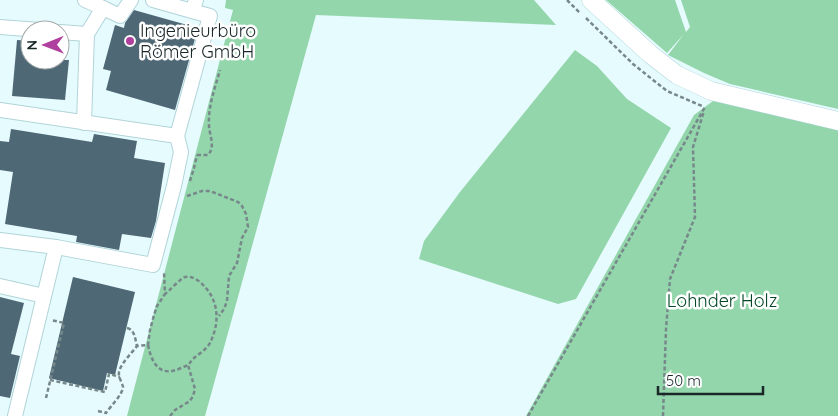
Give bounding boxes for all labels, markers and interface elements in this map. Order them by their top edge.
place label: Ingenieurbüro Römer GmbH [140,19,256,63]
north arrow [20,20,70,70]
marker: Ingenieurbüro Römer GmbH [124,35,136,47]
text: N [23,40,41,51]
park label: Lohnder Holz [667,289,777,312]
scale bar [658,364,763,396]
text: 50 m [666,371,701,390]

